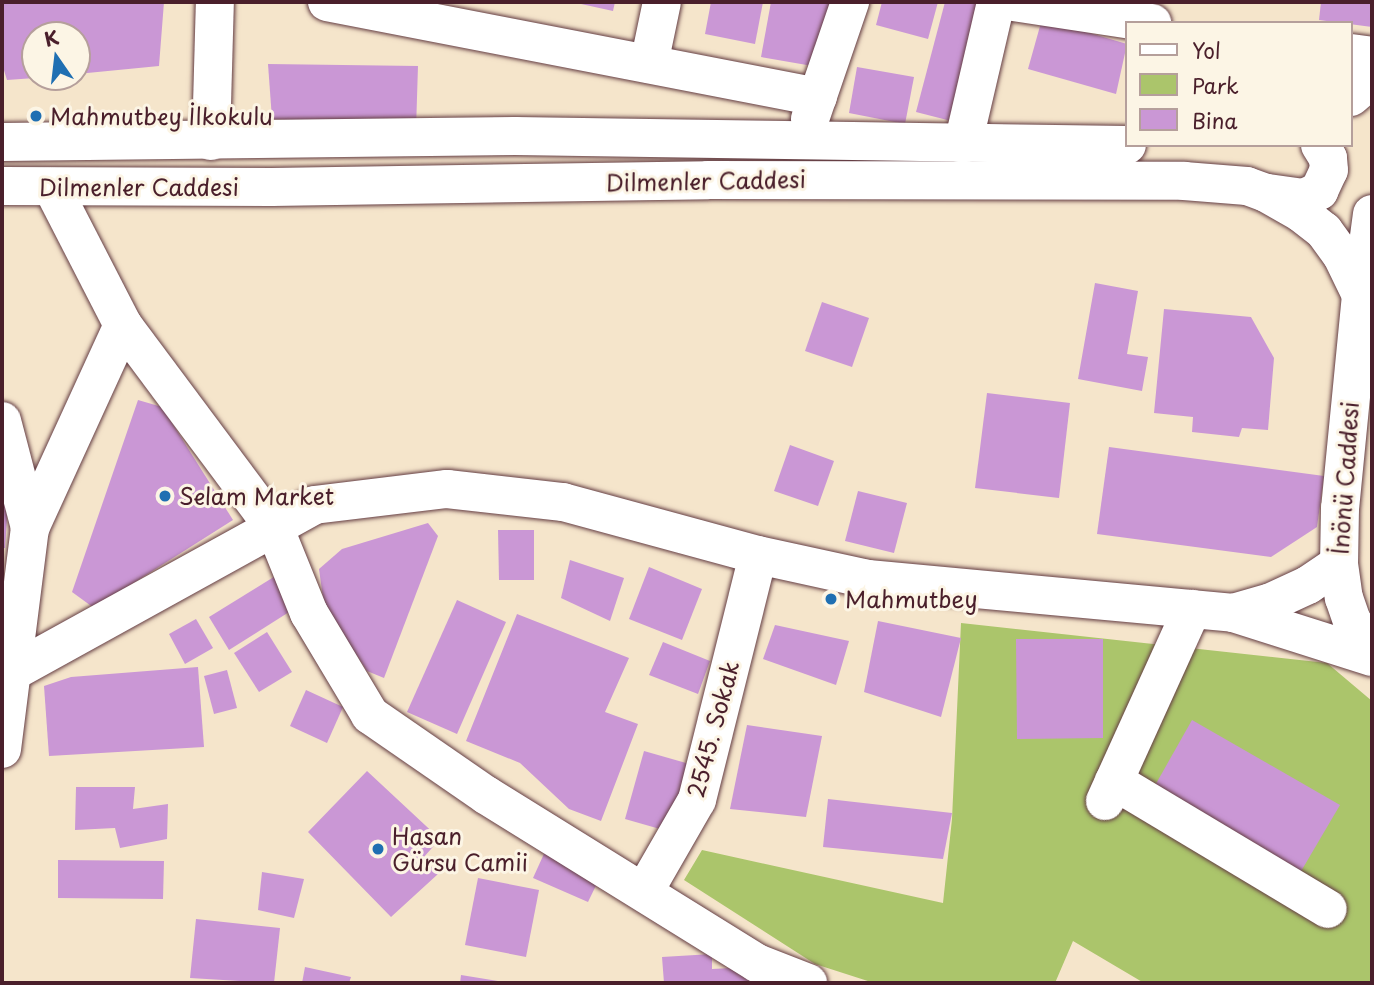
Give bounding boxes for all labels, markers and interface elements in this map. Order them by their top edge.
north arrow [21,21,91,91]
legend [1126,21,1353,147]
text: K [41,22,62,53]
text: Yol [1192,34,1221,66]
text: Park [1192,69,1239,101]
place label: Mahmutbey İlkokulu [50,102,274,130]
text: Bina [1192,104,1237,136]
marker: Mahmutbey İlkokulu [28,108,44,124]
street label: Dilmenler Caddesi [605,165,807,197]
street label: Dilmenler Caddesi [39,173,239,201]
street label: İnönü Caddesi [1326,400,1364,556]
place label: Selam Market [179,482,335,510]
marker: Selam Market [157,488,173,504]
place label: Mahmutbey [845,585,978,613]
marker: Mahmutbey [823,591,839,607]
street label: 2545. Sokak [681,657,745,801]
place label: Hasan Gürsu Camii [392,822,530,876]
marker: Hasan Gürsu Camii [370,841,386,857]

